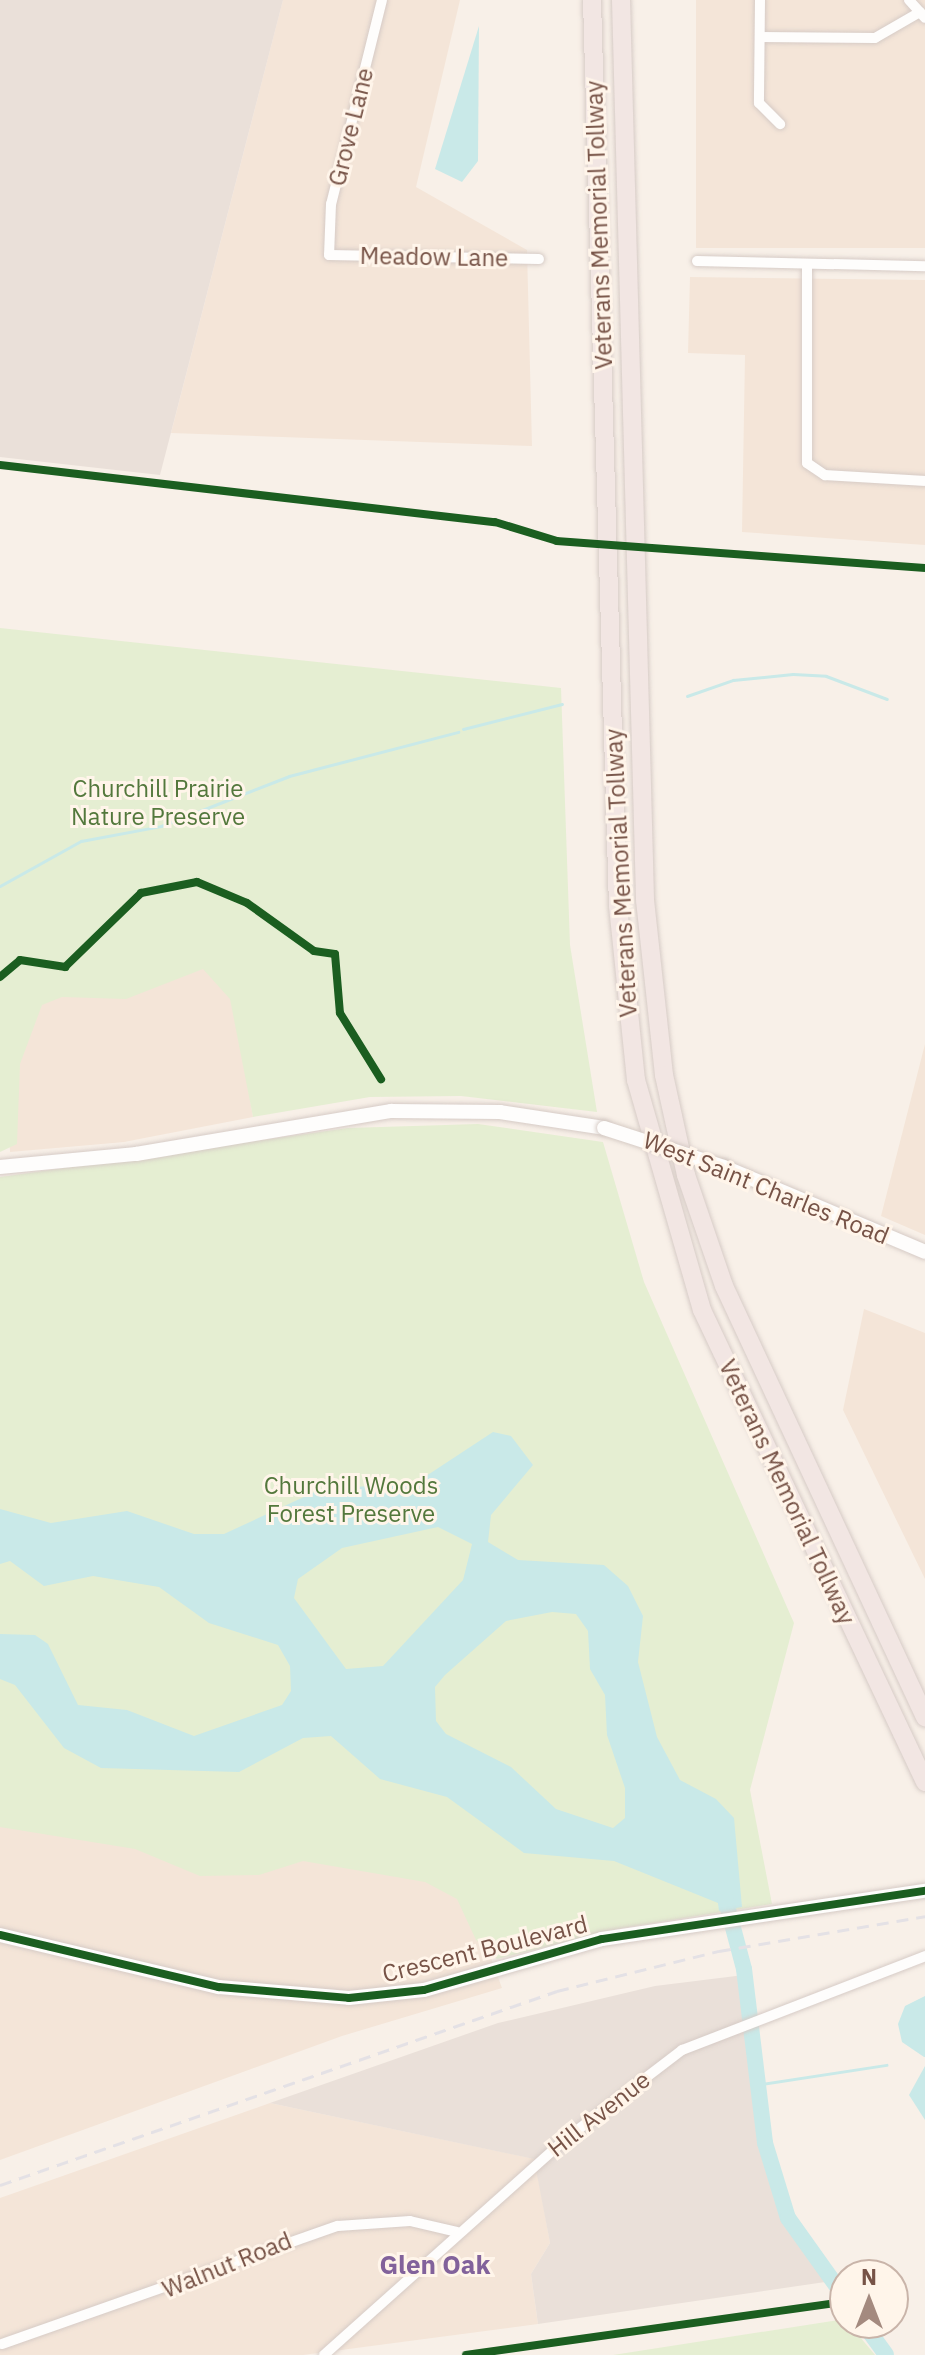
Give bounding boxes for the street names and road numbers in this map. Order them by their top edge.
street label: Grove Lane [322,65,380,189]
street label: Veterans Memorial Tollway [580,80,618,370]
street label: Meadow Lane [360,241,508,273]
street label: Veterans Memorial Tollway [599,728,643,1018]
street label: West Saint Charles Road [639,1125,893,1251]
street label: Veterans Memorial Tollway [713,1355,861,1629]
street label: Crescent Boulevard [379,1910,591,1988]
street label: Hill Avenue [542,2065,656,2163]
street label: Walnut Road [158,2226,296,2304]

